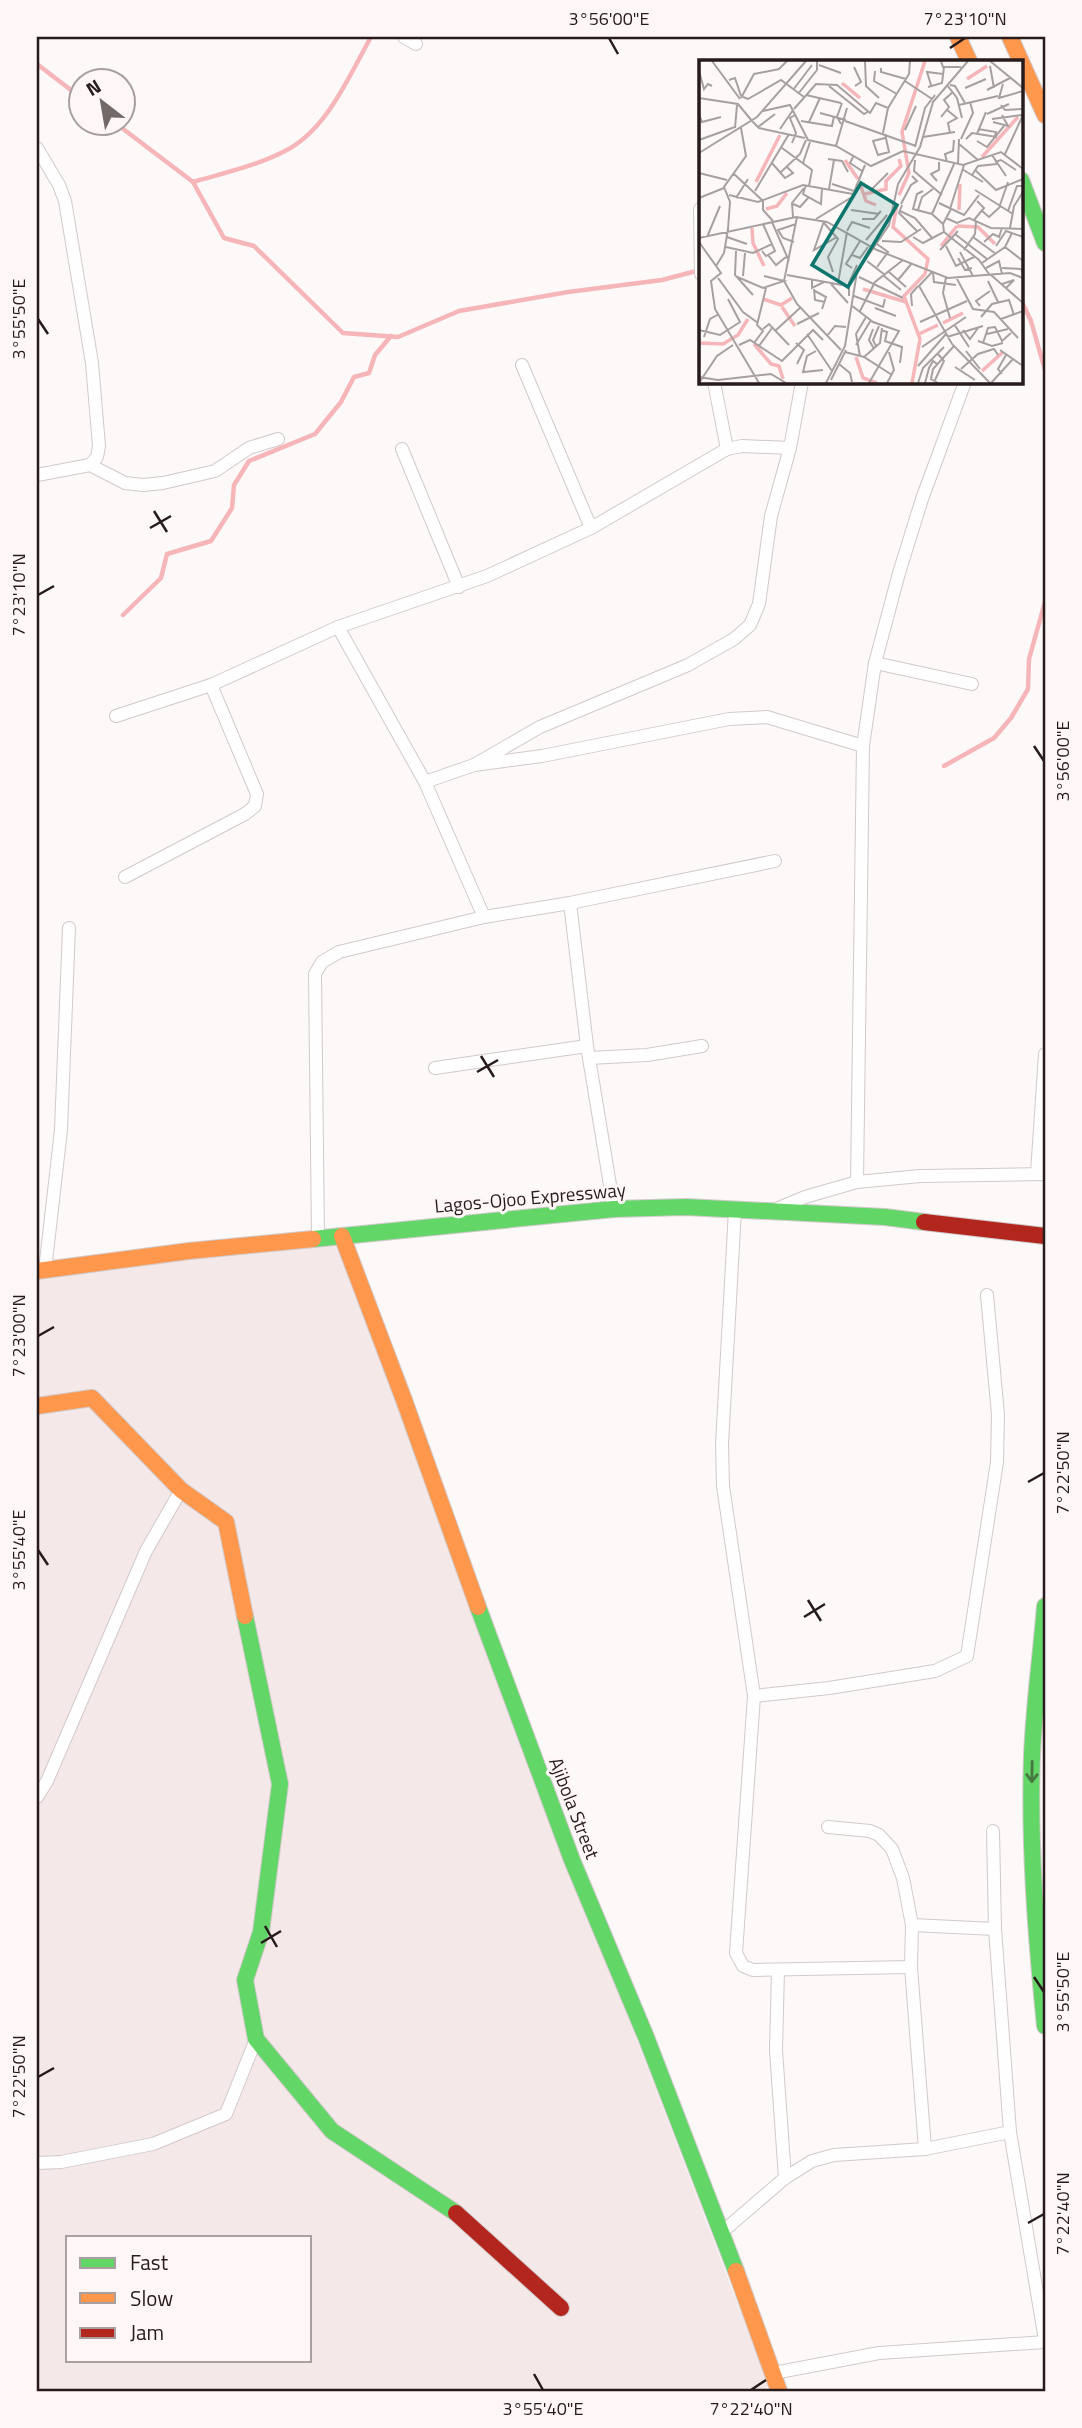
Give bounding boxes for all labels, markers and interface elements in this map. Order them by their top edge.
text: 3°56'00"E [569,5,649,32]
text: 7°23'10"N [923,5,1007,32]
inset map [699,60,1023,383]
north arrow [66,66,136,136]
text: N [80,71,106,103]
text: 3°55'50"E [5,279,32,359]
text: 7°23'10"N [5,553,32,637]
text: 3°56'00"E [1049,721,1076,801]
street label: Lagos-Ojoo Expressway [433,1174,627,1220]
text: 7°23'00"N [5,1294,32,1378]
text: 7°22'50"N [1049,1431,1076,1515]
text: 3°55'40"E [5,1510,32,1590]
street label: Ajibola Street [542,1753,608,1863]
one-way arrow [1025,1760,1039,1783]
text: 3°55'50"E [1049,1952,1076,2032]
text: 7°22'50"N [5,2035,32,2119]
text: 7°22'40"N [1049,2172,1076,2256]
legend [66,2236,312,2362]
text: Fast [130,2246,169,2278]
text: Slow [130,2282,173,2314]
text: Jam [130,2316,164,2348]
text: 3°55'40"E [503,2395,583,2422]
text: 7°22'40"N [709,2395,793,2422]

